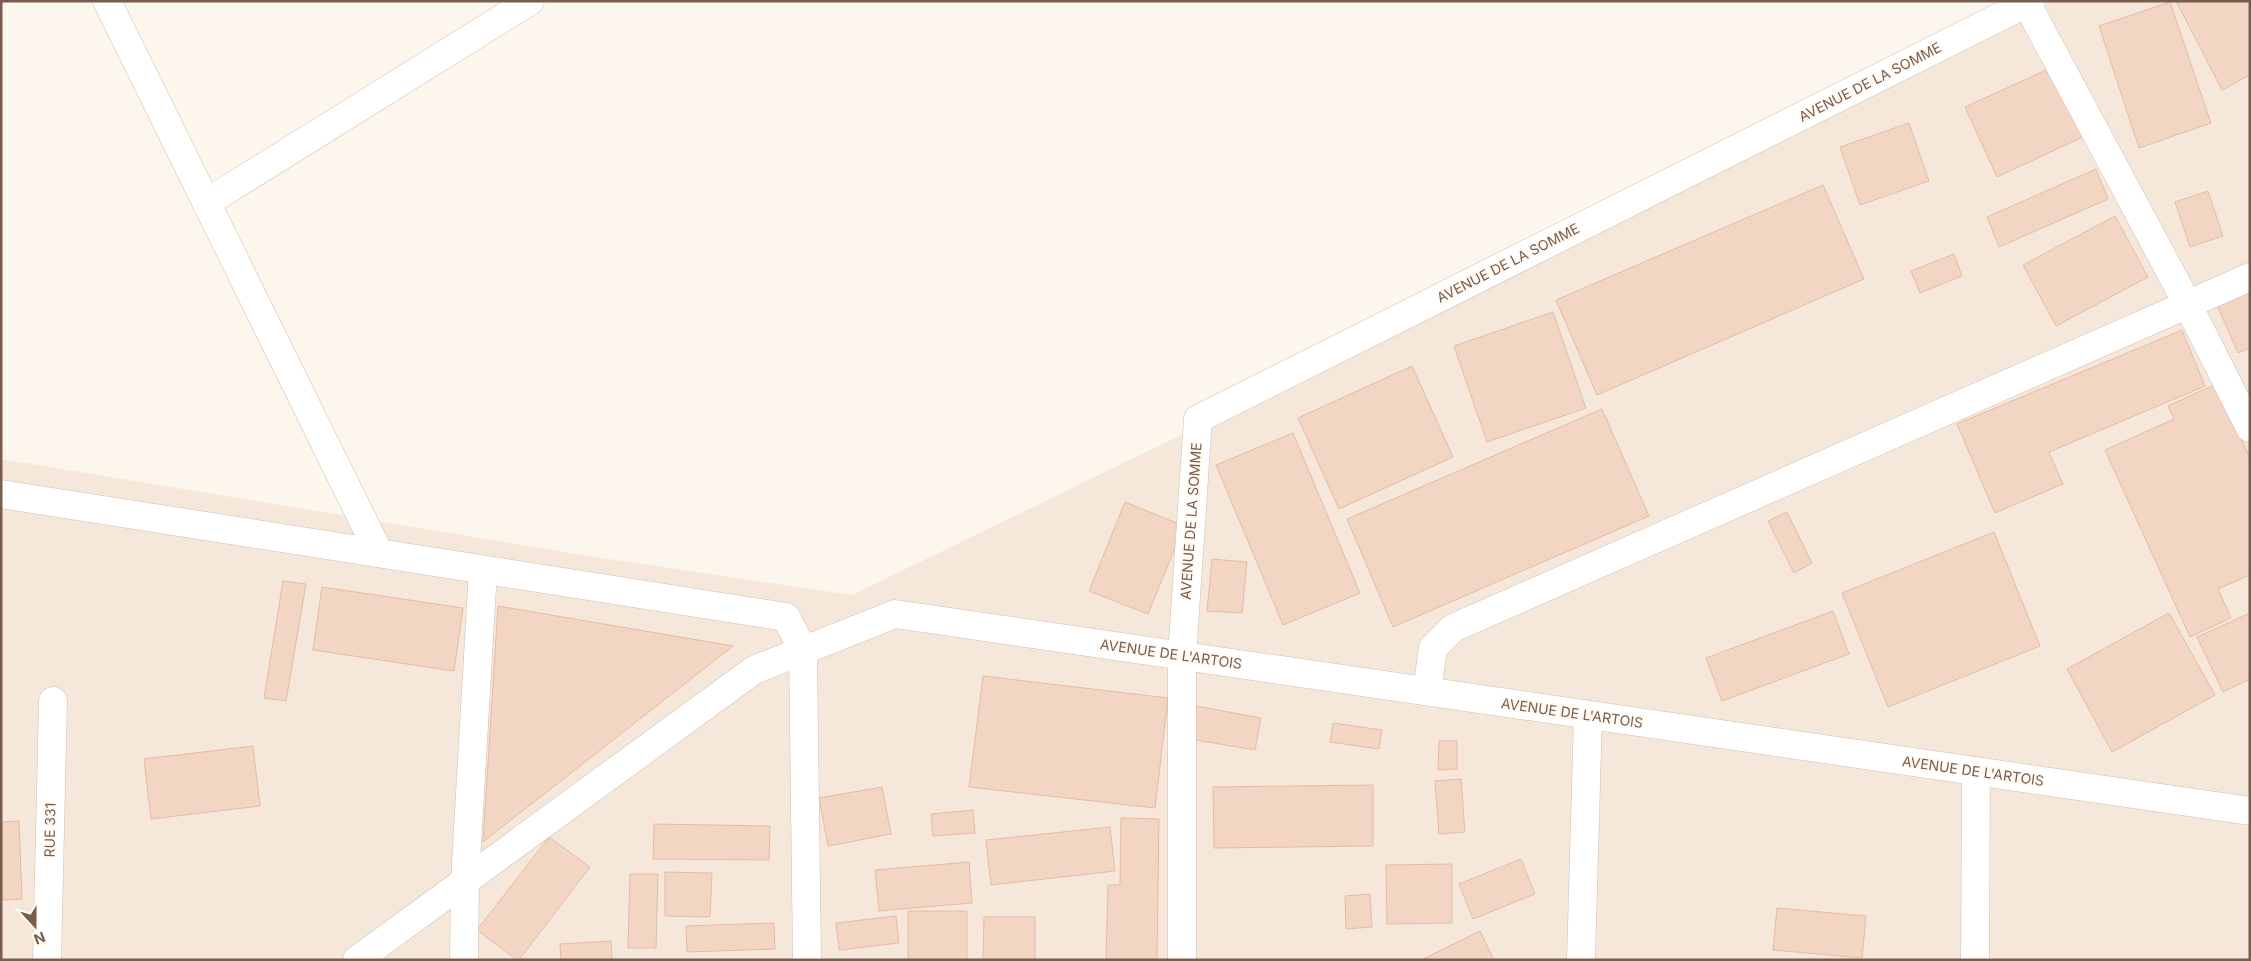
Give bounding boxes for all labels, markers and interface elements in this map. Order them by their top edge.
street label: AVENUE DE LA SOMME [1796,38,1944,125]
street label: AVENUE DE LA SOMME [1434,219,1582,306]
street label: AVENUE DE LA SOMME [1177,442,1204,600]
street label: AVENUE DE L'ARTOIS [1099,635,1243,672]
street label: AVENUE DE L'ARTOIS [1500,694,1644,731]
street label: AVENUE DE L'ARTOIS [1901,752,2045,789]
street label: RUE 331 [41,802,58,858]
north arrow [10,901,60,951]
text: N [32,929,48,948]

